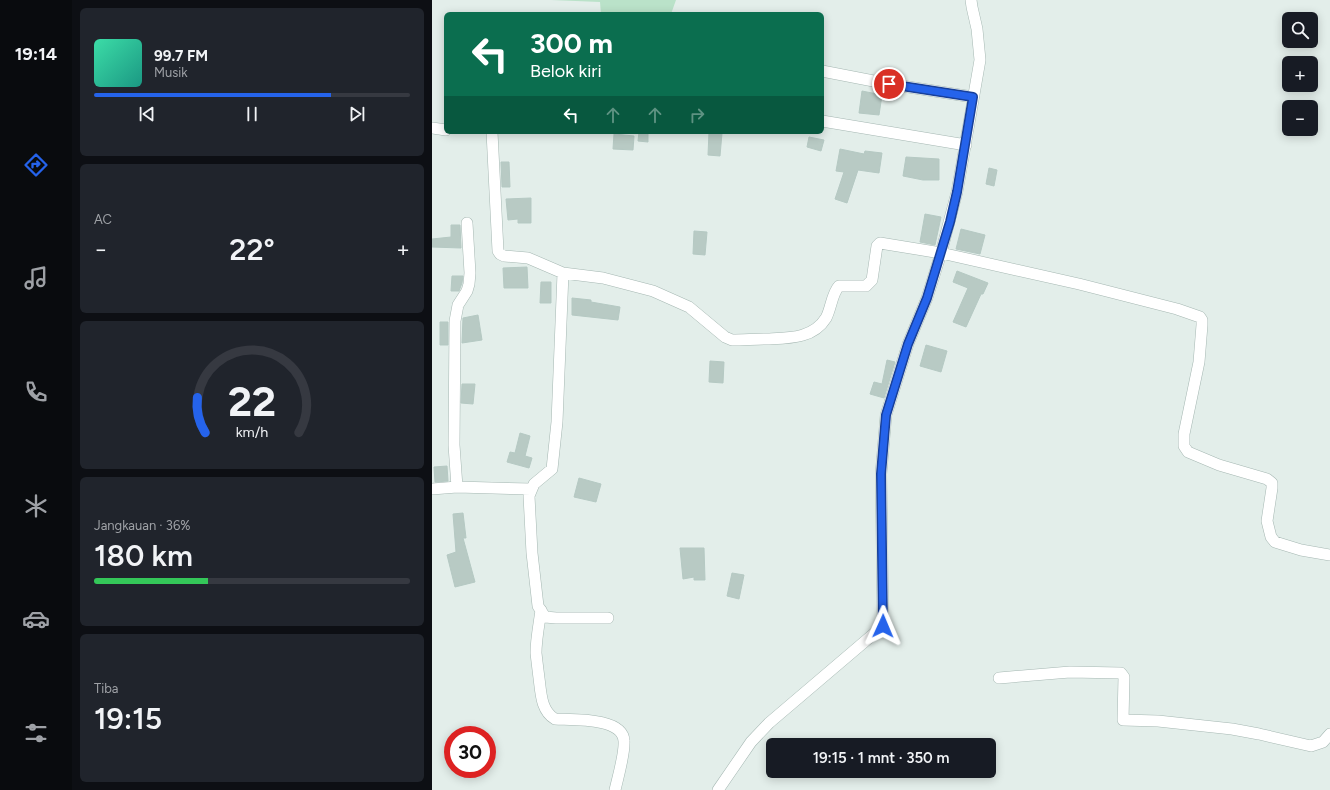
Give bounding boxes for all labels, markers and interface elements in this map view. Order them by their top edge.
map controls [1282,12,1318,136]
button: search [1282,12,1318,48]
text: 300 m [530,26,613,60]
icon: left [464,28,516,80]
text: 19:14 [15,43,57,65]
text: 99.7 FM [154,47,208,65]
button: + [1282,56,1318,92]
text: Belok kiri [530,60,602,82]
text: Musik [154,65,188,80]
pin [872,67,906,101]
icon: arrive [878,73,900,95]
button: − [1282,100,1318,136]
icon: previous [136,103,158,125]
icon: pause [241,103,263,125]
icon: next [346,103,368,125]
icon: left [560,104,582,126]
icon: ahead [602,104,624,126]
icon: ahead [644,104,666,126]
icon: right [686,104,708,126]
icon: directions [22,151,50,179]
text: AC [94,212,112,227]
text: 22° [229,231,275,268]
text: − [94,236,108,263]
text: + [396,236,410,263]
icon: music [22,264,50,292]
text: 22 [228,376,276,426]
icon: phone [22,378,50,406]
text: km/h [236,423,268,441]
icon: climate [22,492,50,520]
text: Jangkauan · 36% [94,518,191,533]
text: 180 km [94,537,193,574]
icon: car [22,605,50,633]
position arrow [862,605,904,647]
text: Tiba [94,681,118,696]
text: 19:15 [94,700,162,737]
icon: filters [22,719,50,747]
speed limit sign: 30 [444,726,496,778]
text: 19:15 · 1 mnt · 350 m [813,749,949,767]

